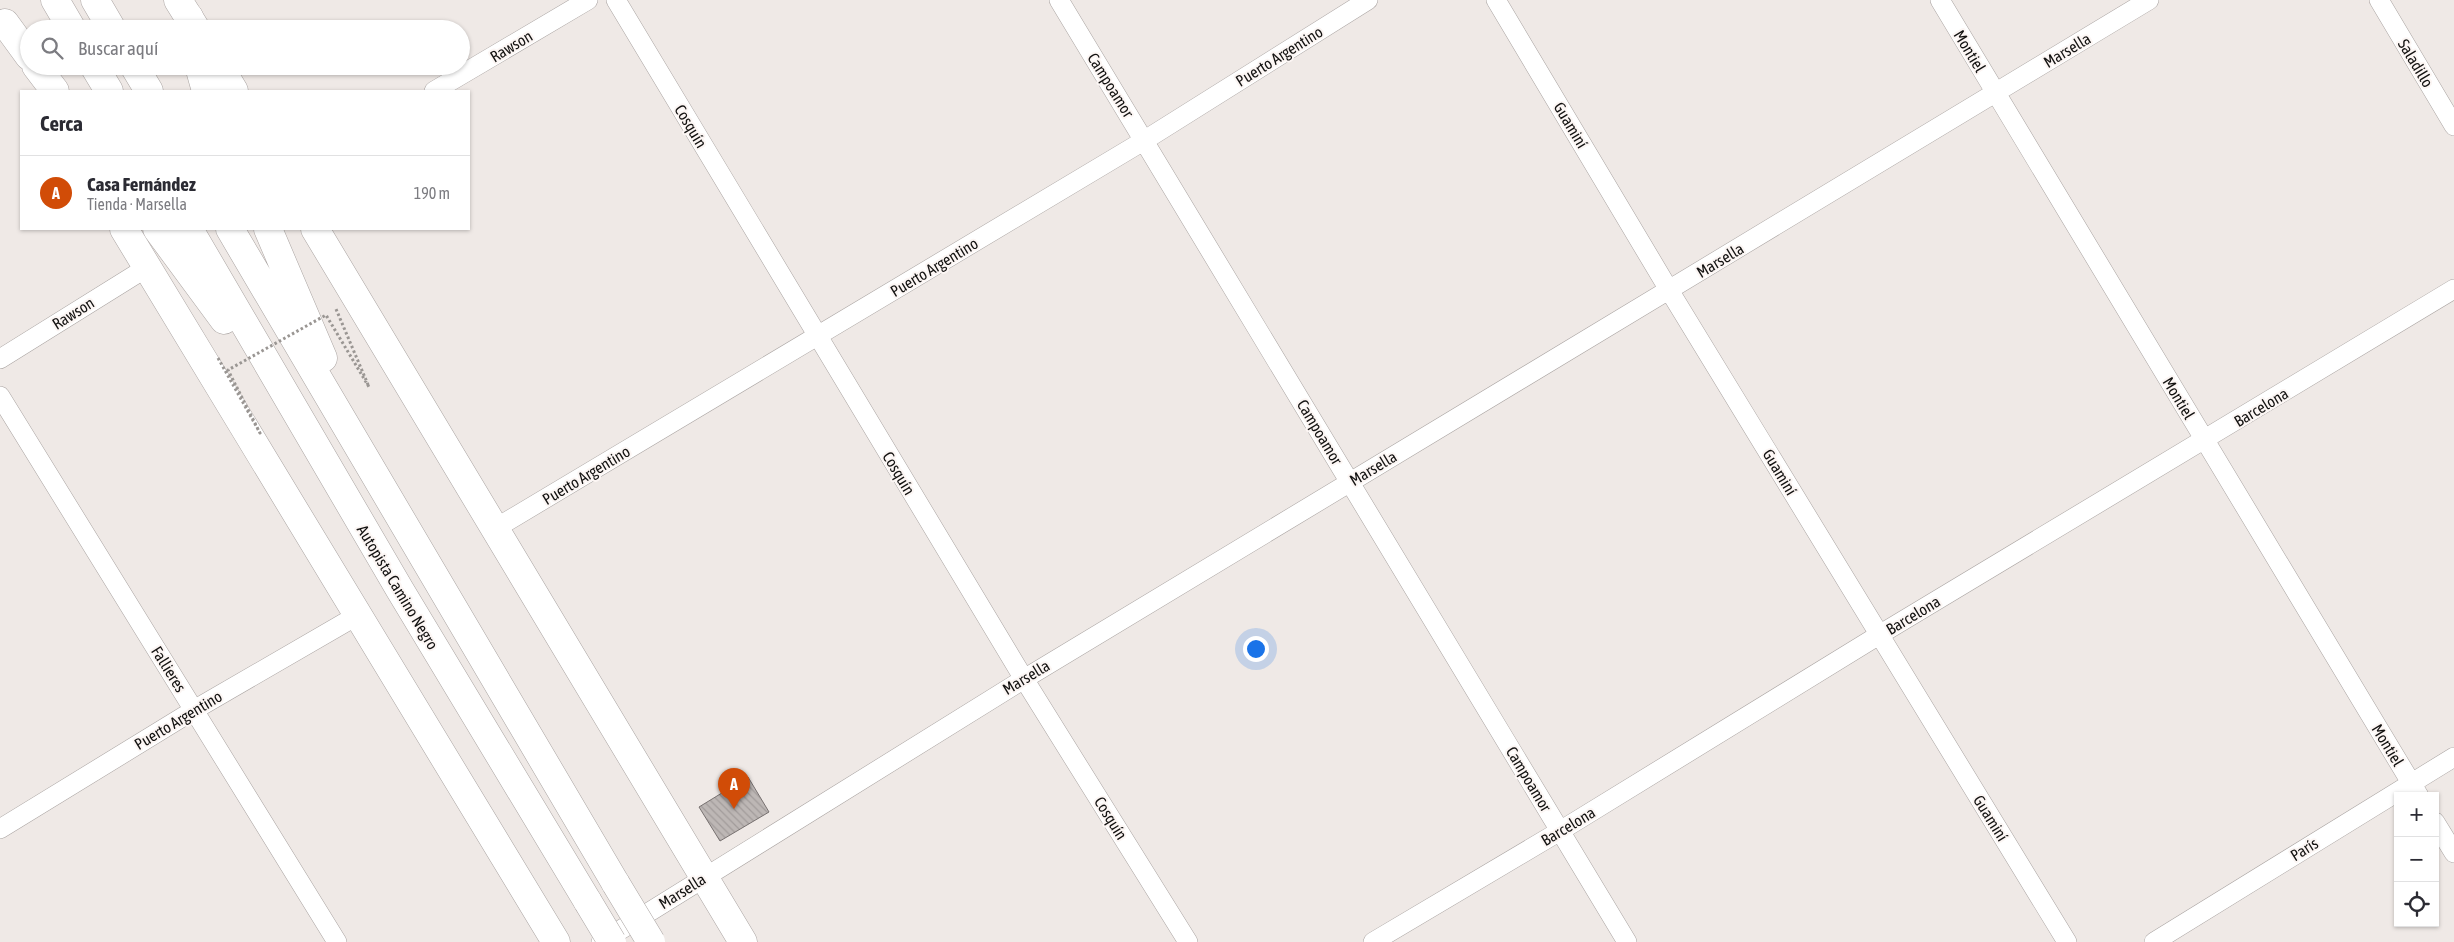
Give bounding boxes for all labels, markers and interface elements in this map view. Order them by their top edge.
search box [20,20,470,75]
street label: Puerto Argentino [1232,22,1326,91]
street label: Rawson [487,26,535,66]
street label: Montiel [1950,27,1990,76]
street label: Marsella [2040,29,2094,71]
icon: search [38,34,66,62]
street label: Saladillo [2395,36,2437,90]
text: Buscar aquí [78,37,158,59]
street label: Campoamor [1083,50,1138,121]
street label: Guaminí [1550,99,1592,151]
street label: Cosquín [670,101,711,151]
text: Cerca [40,111,83,135]
text: Casa Fernández [87,173,196,195]
text: A [52,184,60,202]
text: 190 m [414,184,450,202]
text: Tienda · Marsella [87,195,187,213]
street label: Puerto Argentino [887,234,981,301]
street label: Marsella [1693,239,1747,281]
street label: Rawson [49,293,97,333]
street label: Montiel [2159,374,2199,423]
street label: Barcelona [2231,384,2291,430]
street label: Campoamor [1293,396,1347,468]
street label: Puerto Argentino [539,442,633,509]
street label: Guaminí [1759,446,1801,498]
street label: Marsella [1346,447,1400,489]
street label: Cosquín [878,448,919,498]
street label: Autopista Camino Negro [353,522,442,653]
street label: Barcelona [1883,592,1943,638]
your location [1243,636,1269,662]
street label: Fallieres [148,643,190,696]
street label: Marsella [999,656,1053,698]
street label: Puerto Argentino [131,687,225,754]
street label: Montiel [2368,721,2408,770]
street label: Campoamor [1502,743,1556,815]
pin: A [718,768,750,809]
street label: Guaminí [1970,792,2012,844]
map controls [2394,792,2439,927]
button: + [2394,792,2439,837]
street label: Cosquín [1090,793,1131,843]
street label: Barcelona [1538,803,1598,849]
street label: París [2287,833,2321,864]
button: − [2394,837,2439,882]
street label: Marsella [655,870,709,912]
button: locate [2394,882,2439,927]

